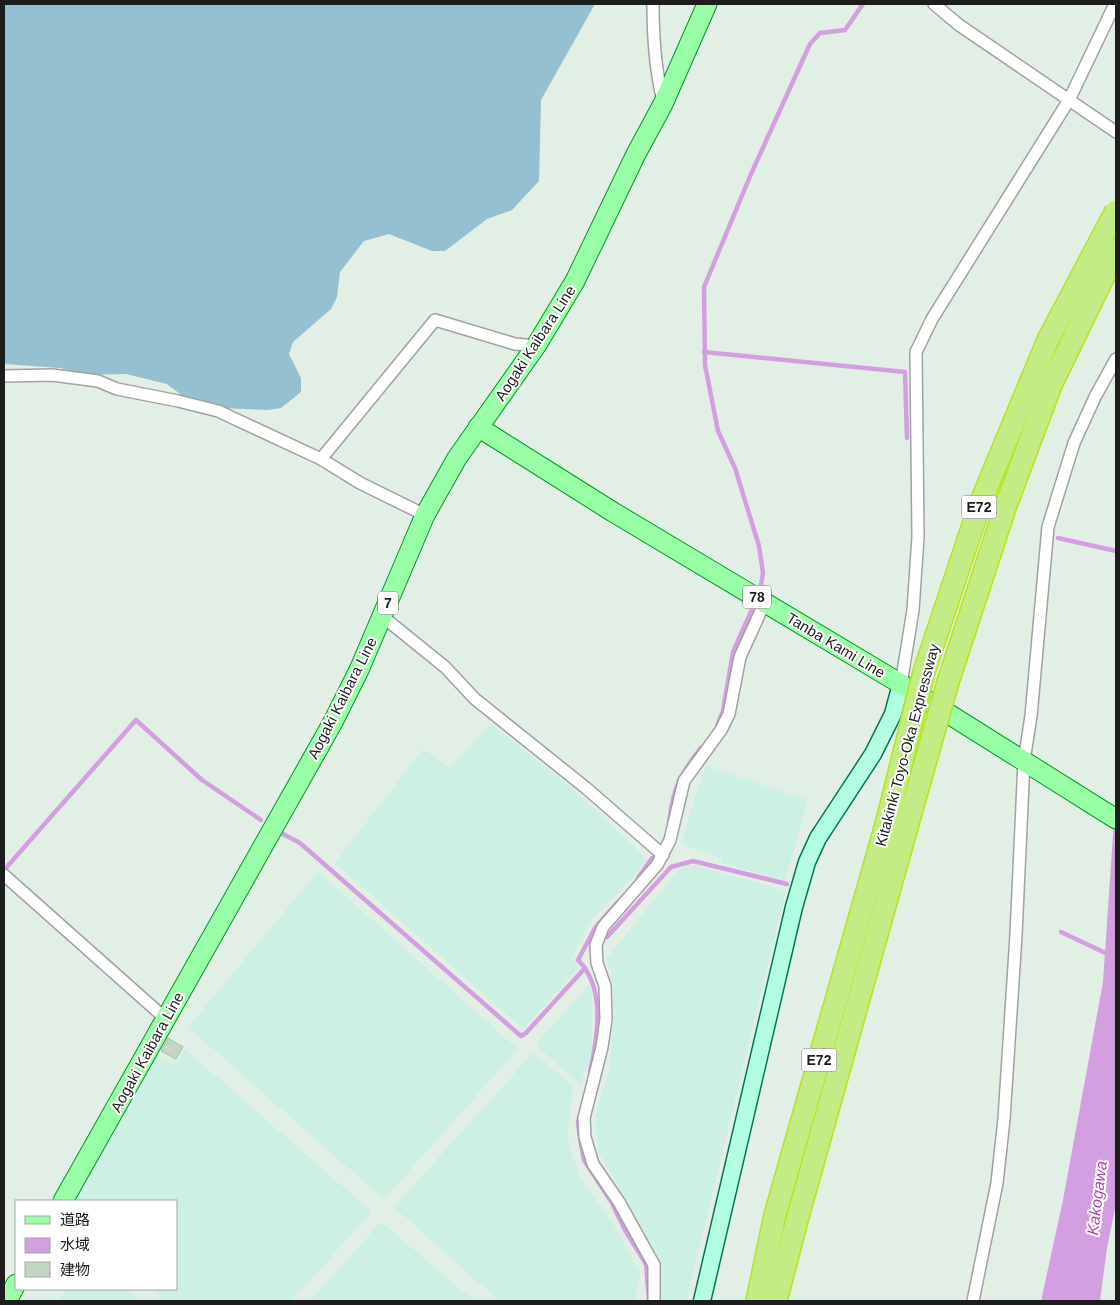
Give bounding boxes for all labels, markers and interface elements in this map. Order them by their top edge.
street label: Aogaki Kaibara Line [491,282,579,404]
road number: E72 [962,496,996,518]
road number: 78 [743,586,771,608]
road number: 7 [378,592,398,614]
street label: Tanba Kami Line [784,609,888,681]
street label: Aogaki Kaibara Line [304,634,380,762]
street label: Kitakinki Toyo-Oka Expressway [872,641,942,848]
street label: Aogaki Kaibara Line [107,989,187,1115]
road number: E72 [802,1048,836,1072]
water label: Kakogawa [1084,1160,1110,1236]
legend [15,1200,178,1290]
text: 道路 [60,1211,90,1228]
text: 水域 [60,1236,90,1253]
text: 建物 [60,1261,90,1278]

